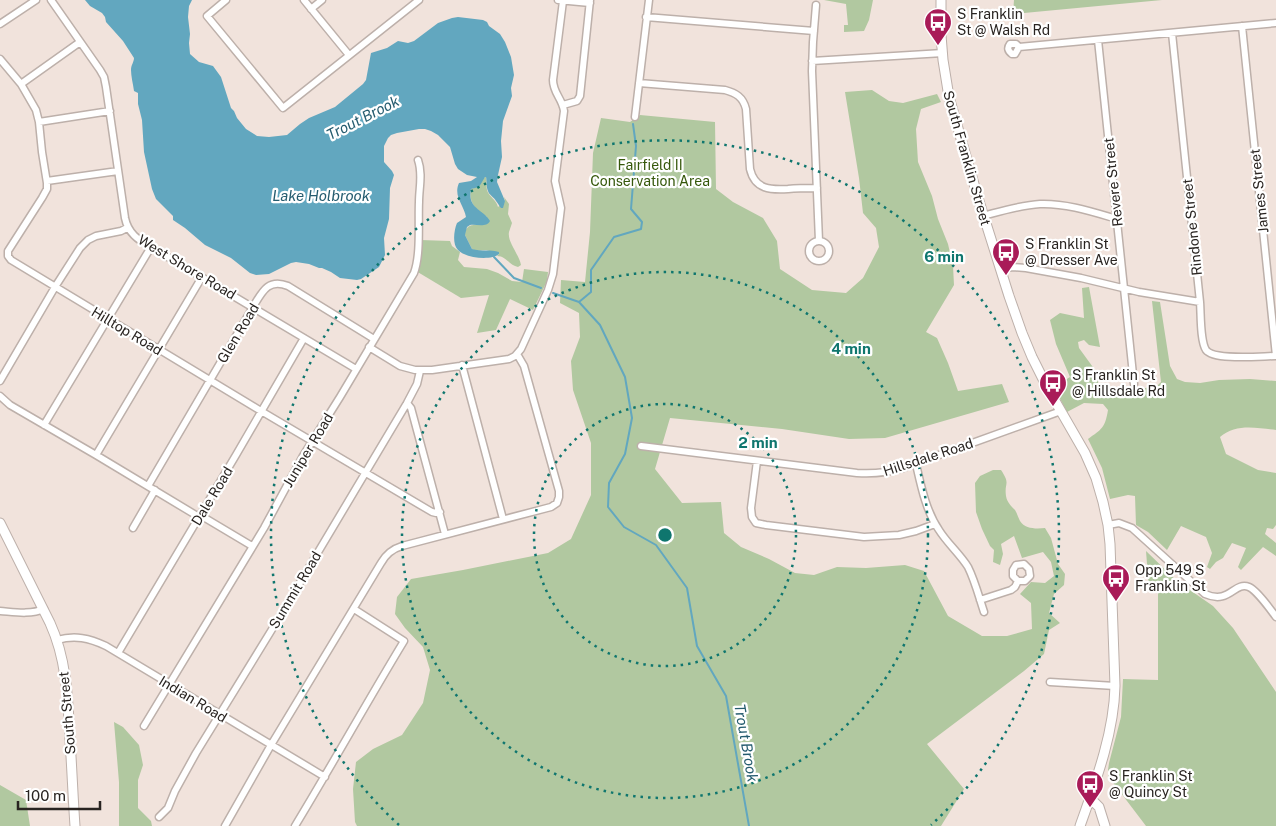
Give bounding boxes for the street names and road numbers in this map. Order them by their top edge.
street label: South Franklin Street [940,89,994,227]
street label: Revere Street [1100,137,1126,227]
street label: James Street [1247,148,1271,234]
street label: Rindone Street [1179,178,1205,276]
street label: West Shore Road [135,231,239,303]
street label: Glen Road [214,300,262,366]
street label: Hilltop Road [89,304,165,358]
street label: Juniper Road [280,410,336,490]
street label: Hillsdale Road [881,435,975,479]
street label: Dale Road [188,464,236,528]
street label: Summit Road [266,548,324,632]
street label: South Street [55,671,79,755]
street label: Indian Road [156,672,230,726]

